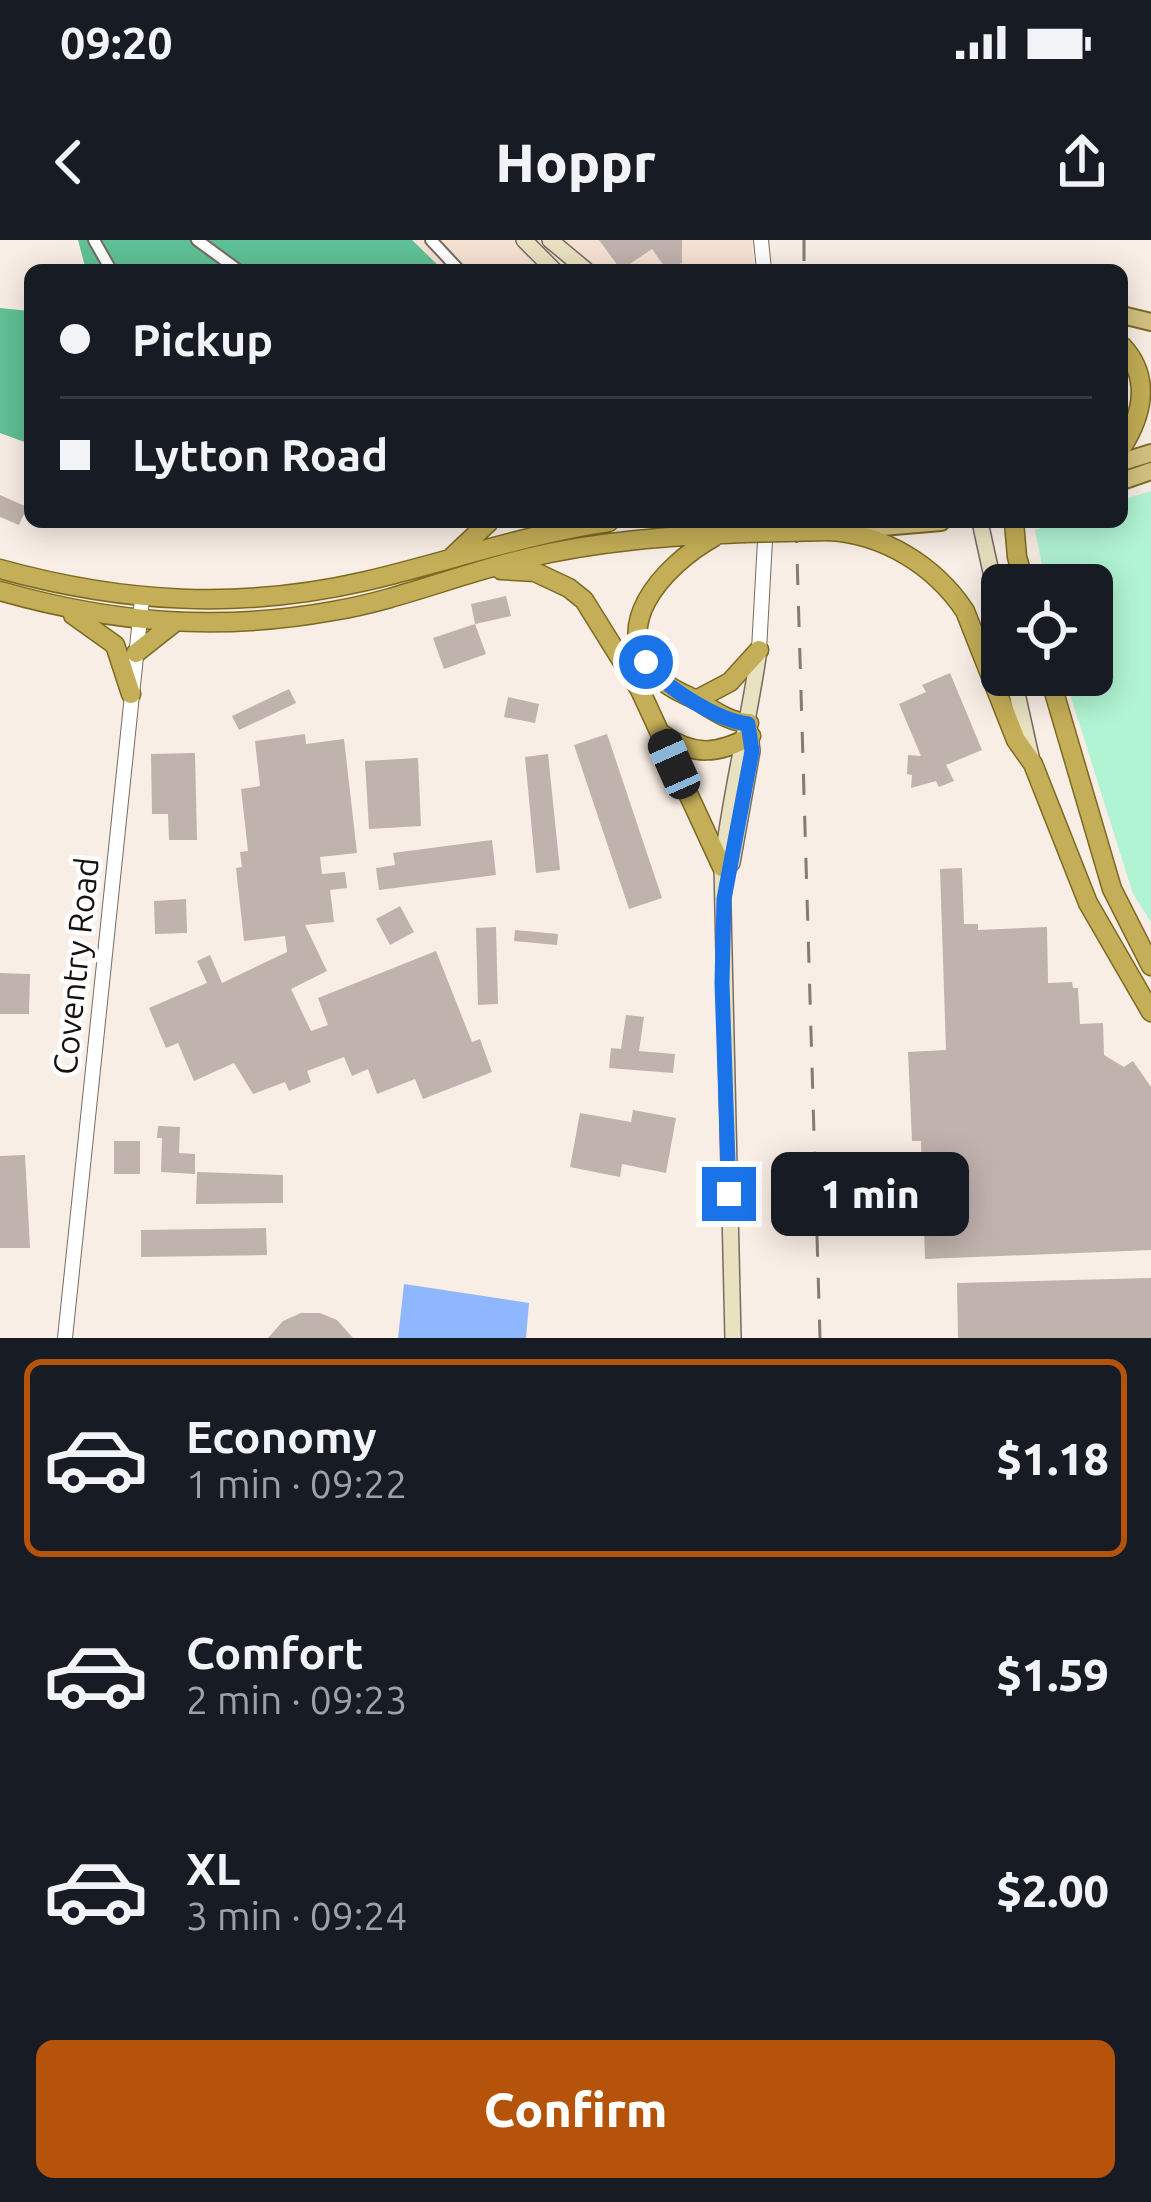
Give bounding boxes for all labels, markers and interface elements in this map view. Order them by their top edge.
text: 09:20 [60,17,173,68]
icon: back [36,129,102,195]
icon: share [1049,129,1115,195]
text: Hoppr [495,132,656,192]
text: Pickup [132,314,273,365]
text: Lytton Road [132,429,388,480]
map controls [981,564,1113,696]
button: locate [981,564,1113,696]
route start [619,635,673,689]
car [643,724,705,804]
street label: Coventry Road [45,856,105,1076]
callout: 1 min [771,1152,969,1236]
route end [702,1167,756,1221]
text: 1 min [820,1172,920,1215]
icon: car [42,1404,150,1512]
text: Economy [186,1411,377,1462]
text: $1.18 [996,1433,1109,1484]
text: 1 min · 09:22 [186,1462,407,1505]
icon: car [42,1620,150,1728]
text: Comfort [186,1627,363,1678]
text: $1.59 [996,1649,1109,1700]
text: 2 min · 09:23 [186,1678,407,1721]
icon: car [42,1836,150,1944]
text: XL [186,1843,240,1894]
text: $2.00 [996,1865,1109,1916]
text: 3 min · 09:24 [186,1894,407,1937]
button: Confirm [36,2040,1115,2178]

